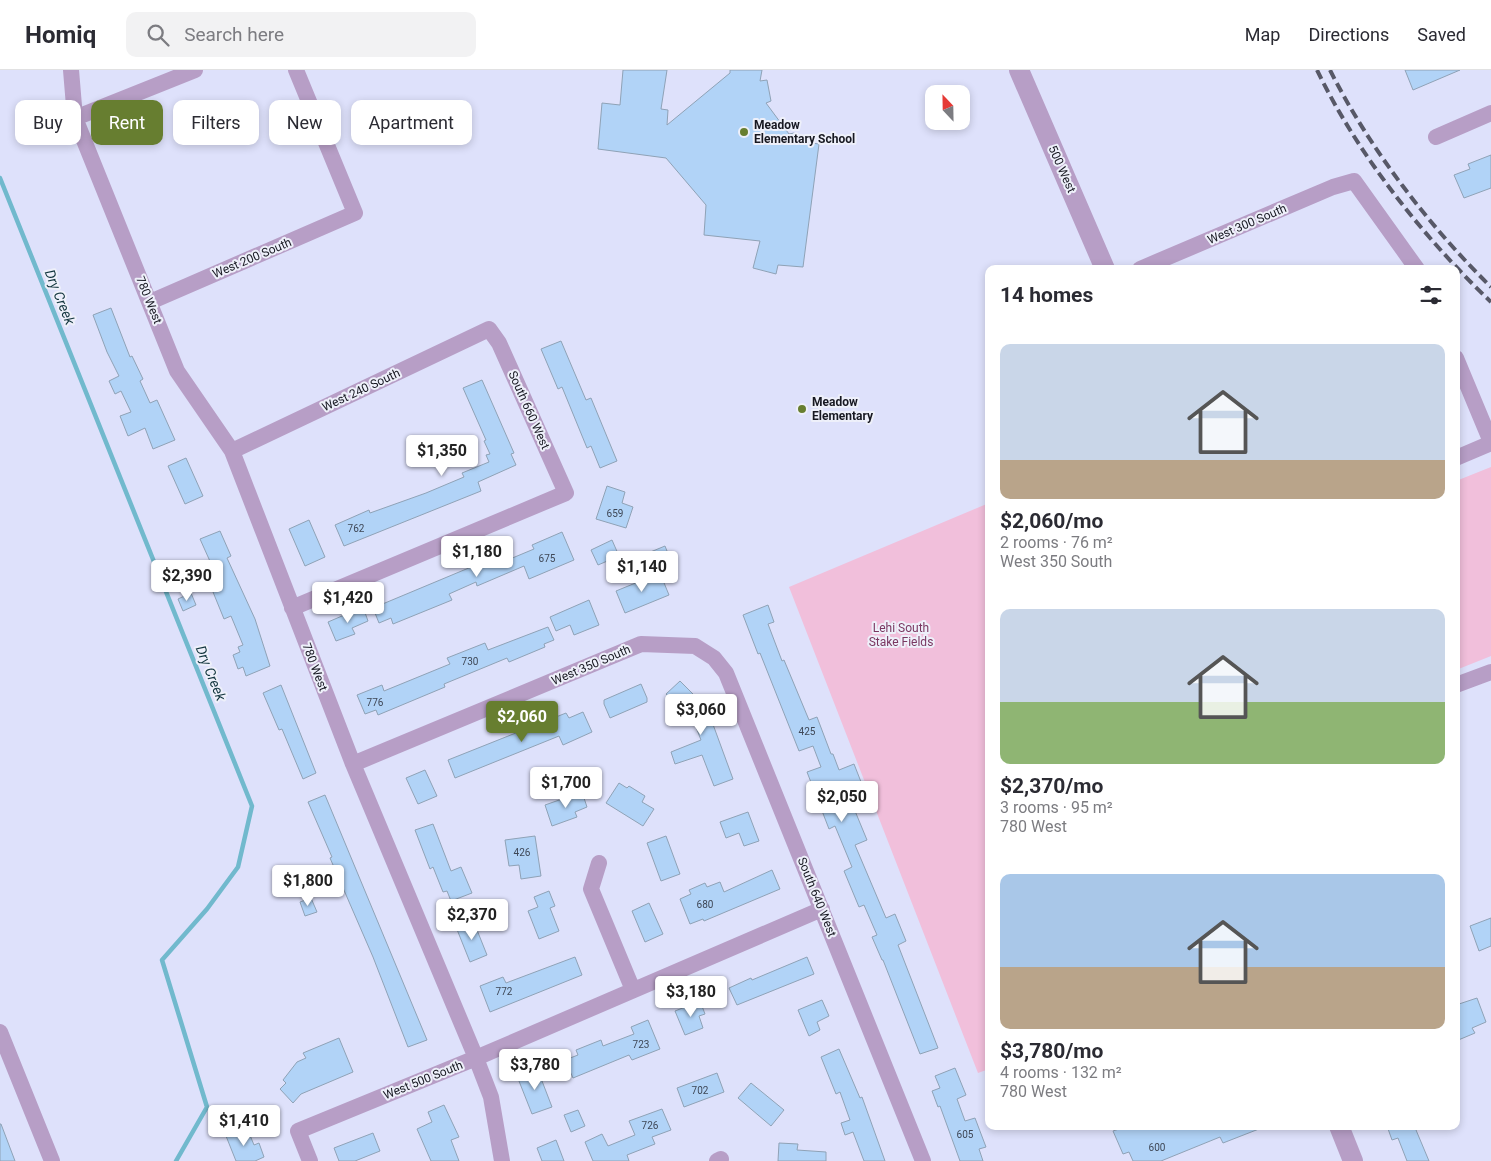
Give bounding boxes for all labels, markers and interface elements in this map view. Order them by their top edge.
search box [126,12,476,57]
text: Homiq [25,21,96,49]
icon: search [144,21,172,49]
text: Search here [184,23,284,46]
text: Map [1245,24,1280,45]
text: Directions [1308,24,1389,45]
text: Saved [1417,24,1466,45]
north arrow [925,85,970,130]
map controls [925,85,970,130]
chip: Buy [15,100,81,145]
chip: Rent [91,100,163,145]
chip: Filters [173,100,259,145]
chip: New [269,100,341,145]
chip: Apartment [351,100,472,145]
place label: Meadow Elementary School [754,118,855,146]
marker: Meadow Elementary School [738,126,750,138]
street label: 500 West [1045,143,1079,195]
street label: West 300 South [1205,201,1289,247]
street label: West 200 South [210,235,294,281]
water label: Dry Creek [42,267,79,328]
street label: 780 West [133,274,165,326]
icon: filters [1417,281,1445,309]
text: 14 homes [1000,283,1093,307]
street label: West 240 South [320,366,402,414]
street label: South 660 West [505,369,553,451]
icon: home [1178,377,1268,467]
place label: Meadow Elementary [812,395,874,423]
marker: Meadow Elementary [796,403,808,415]
pin: $1,350 [401,434,483,477]
text: $1,350 [417,441,467,460]
house number: 659 [607,508,623,519]
text: $2,060/mo [1000,509,1103,533]
house number: 762 [348,523,365,534]
text: 2 rooms · 76 m² [1000,533,1113,552]
pin: $1,180 [436,536,518,578]
text: $1,180 [452,542,502,561]
pin: $1,140 [601,550,683,593]
text: West 350 South [1000,552,1112,571]
house number: 675 [539,553,556,564]
text: $1,140 [617,557,667,576]
pin: $2,390 [146,560,228,602]
text: $2,390 [162,566,212,585]
pin: $1,420 [307,582,389,624]
text: $1,420 [323,588,373,607]
park label: Lehi South Stake Fields [869,621,933,649]
street label: 780 West [299,641,331,693]
street label: West 350 South [549,642,633,688]
icon: home [1178,642,1268,732]
water label: Dry Creek [193,643,230,704]
house number: 730 [462,656,479,667]
pin: $3,060 [660,694,742,736]
house number: 776 [367,697,384,708]
pin: $2,060 [481,700,563,743]
text: $3,060 [676,700,726,719]
text: $2,060 [497,707,547,726]
house number: 425 [799,726,816,737]
pin: $1,700 [525,766,607,809]
text: $1,700 [541,773,591,792]
text: $2,370/mo [1000,774,1103,798]
pin: $2,050 [801,780,883,823]
text: $2,050 [817,787,867,806]
text: 3 rooms · 95 m² [1000,798,1113,817]
text: 780 West [1000,817,1067,836]
house number: 426 [514,847,531,858]
street label: South 640 West [795,855,839,939]
pin: $1,800 [267,864,349,907]
text: $1,800 [283,871,333,890]
pin: $2,370 [431,898,513,941]
house number: 680 [697,899,714,910]
text: $2,370 [447,905,497,924]
icon: home [1178,907,1268,997]
pin: $3,180 [650,976,732,1018]
text: $3,180 [666,982,716,1001]
house number: 772 [496,986,513,997]
house number: 723 [633,1039,649,1050]
text: $3,780/mo [1000,1039,1103,1063]
pin: $3,780 [494,1048,576,1091]
text: $3,780 [510,1055,560,1074]
street label: West 500 South [381,1058,465,1102]
text: 4 rooms · 132 m² [1000,1063,1122,1082]
text: 780 West [1000,1082,1067,1101]
house number: 702 [692,1085,709,1096]
pin: $1,410 [203,1104,285,1147]
text: $1,410 [219,1111,269,1130]
house number: 726 [642,1120,659,1131]
house number: 605 [957,1129,974,1140]
house number: 600 [1149,1142,1166,1153]

